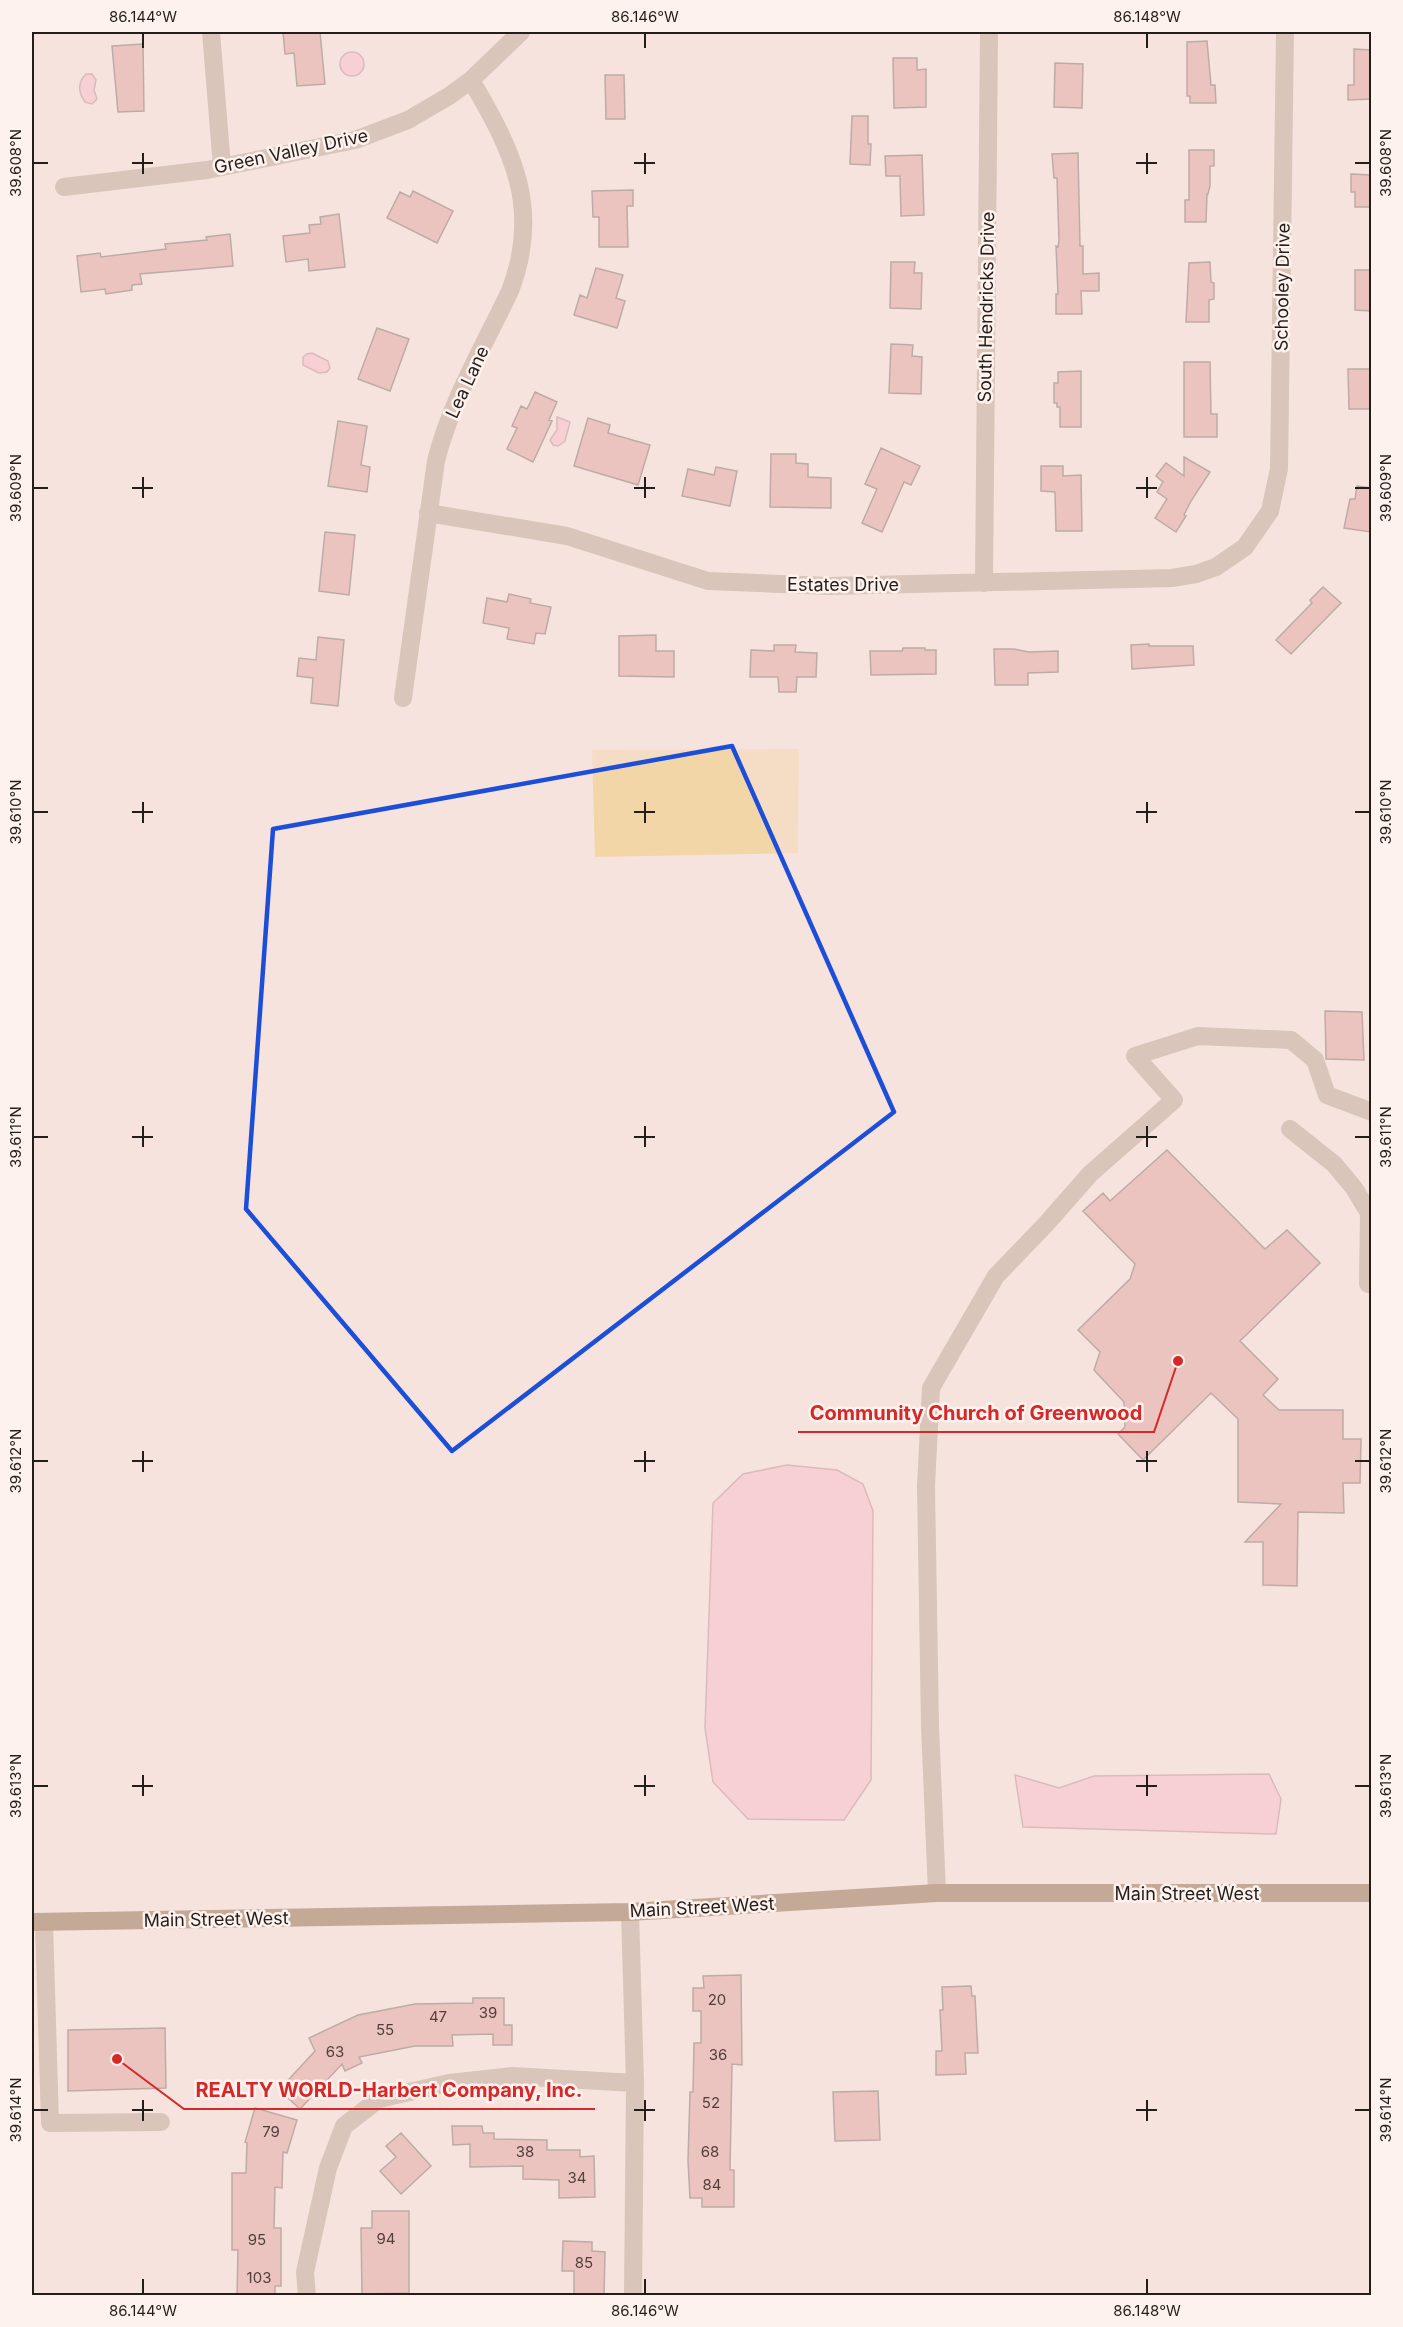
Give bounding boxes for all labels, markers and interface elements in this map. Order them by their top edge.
text: 86.144°W [109,7,177,26]
text: 86.146°W [611,7,679,26]
text: 86.148°W [1113,7,1181,26]
street label: Green Valley Drive [212,124,370,178]
text: 39.608°N [6,129,25,197]
text: 39.608°N [1376,129,1395,197]
street label: South Hendricks Drive [974,211,998,403]
street label: Schooley Drive [1270,223,1294,351]
street label: Lea Lane [441,342,493,422]
text: 39.609°N [6,454,25,522]
text: 39.609°N [1376,454,1395,522]
street label: Estates Drive [787,574,899,595]
text: 39.610°N [6,779,25,845]
text: 39.610°N [1376,779,1395,845]
text: 39.611°N [6,1106,25,1168]
text: 39.611°N [1376,1106,1395,1168]
callout: Community Church of Greenwood [798,1394,1154,1432]
text: Community Church of Greenwood [810,1401,1142,1425]
text: 39.612°N [6,1429,25,1493]
text: 39.612°N [1376,1429,1395,1493]
text: 39.613°N [6,1754,25,1818]
text: 39.613°N [1376,1754,1395,1818]
street label: Main Street West [1115,1883,1260,1904]
street label: Main Street West [629,1893,775,1921]
street label: Main Street West [143,1907,289,1931]
house number: 20 [708,1990,726,2009]
house number: 39 [479,2003,497,2022]
house number: 47 [429,2007,447,2026]
house number: 55 [376,2020,394,2039]
house number: 63 [326,2042,344,2061]
house number: 36 [709,2045,727,2064]
callout: REALTY WORLD-Harbert Company, Inc. [184,2071,595,2109]
text: 39.614°N [6,2077,25,2143]
text: 39.614°N [1376,2077,1395,2143]
text: REALTY WORLD-Harbert Company, Inc. [195,2078,583,2102]
house number: 52 [702,2093,720,2112]
house number: 79 [262,2122,280,2141]
house number: 38 [516,2142,534,2161]
house number: 68 [701,2142,719,2161]
house number: 34 [568,2168,586,2187]
house number: 84 [703,2175,721,2194]
house number: 94 [377,2229,396,2248]
house number: 95 [248,2230,266,2249]
house number: 85 [575,2253,593,2272]
house number: 103 [247,2268,271,2287]
text: 86.144°W [109,2301,177,2320]
text: 86.146°W [611,2301,679,2320]
text: 86.148°W [1113,2301,1181,2320]

